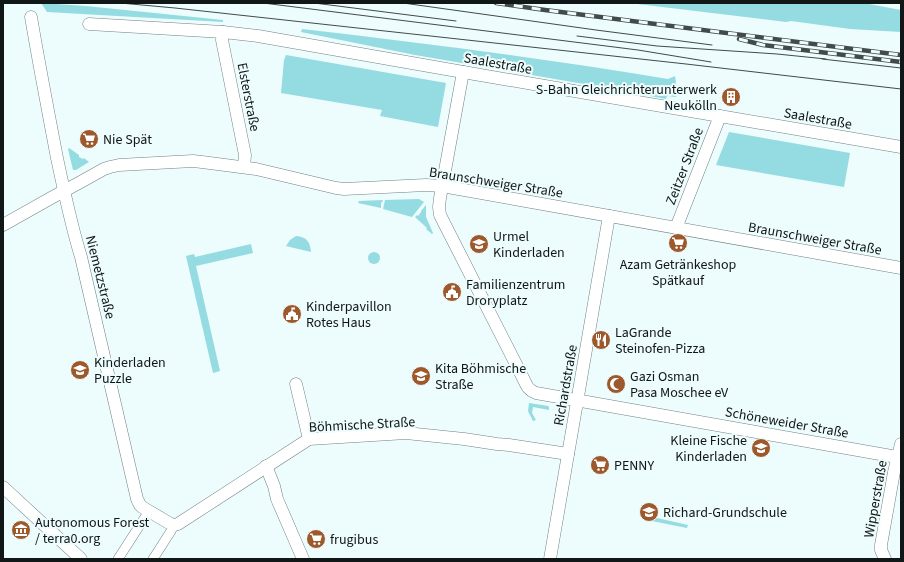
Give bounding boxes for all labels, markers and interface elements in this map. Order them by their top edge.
street label: Saalestraße [462,48,534,80]
street label: Elsterstraße [232,61,264,133]
place label: S-Bahn Gleichrichterunterwerk Neukölln [536,80,717,116]
building icon: S-Bahn Gleichrichterunterwerk Neukölln [720,86,742,108]
street label: Saalestraße [782,103,854,135]
street label: Zeitzer Straße [661,125,709,208]
supermarket icon: Nie Spät [78,128,100,150]
place label: Nie Spät [103,130,152,150]
street label: Braunschweiger Straße [427,163,564,203]
street label: Braunschweiger Straße [746,217,883,261]
place label: Urmel Kinderladen [493,227,565,263]
supermarket icon: Azam Getränkeshop Spätkauf [667,232,689,254]
street label: Niemetzstraße [80,233,120,321]
school or university icon: Urmel Kinderladen [468,233,490,255]
place label: Azam Getränkeshop Spätkauf [620,255,737,291]
place label: Familienzentrum Droryplatz [466,275,565,311]
public building icon: Familienzentrum Droryplatz [441,281,463,303]
place label: Kinderpavillon Rotes Haus [306,297,392,333]
public building icon: Kinderpavillon Rotes Haus [281,303,303,325]
place label: LaGrande Steinofen-Pizza [615,323,705,359]
restaurant icon: LaGrande Steinofen-Pizza [590,329,612,351]
street label: Richardstraße [549,343,583,427]
place label: Kinderladen Puzzle [94,353,166,389]
school or university icon: Kinderladen Puzzle [69,359,91,381]
place label: Kita Böhmische Straße [435,359,526,395]
school or university icon: Kita Böhmische Straße [410,365,432,387]
place label: Gazi Osman Pasa Moschee eV [630,367,729,403]
mosque icon: Gazi Osman Pasa Moschee eV [605,373,627,395]
street label: Schöneweider Straße [724,402,850,444]
street label: Böhmische Straße [308,412,416,438]
place label: Kleine Fische Kinderladen [670,431,747,467]
school or university icon: Kleine Fische Kinderladen [750,437,772,459]
supermarket icon: PENNY [589,454,611,476]
place label: PENNY [614,456,654,476]
street label: Wipperstraße [859,459,893,540]
school or university icon: Richard-Grundschule [638,501,660,523]
place label: Richard-Grundschule [663,503,787,523]
place label: Autonomous Forest / terra0.org [35,513,150,549]
museum icon: Autonomous Forest / terra0.org [10,519,32,541]
supermarket icon: frugibus [305,528,327,550]
place label: frugibus [330,530,378,550]

